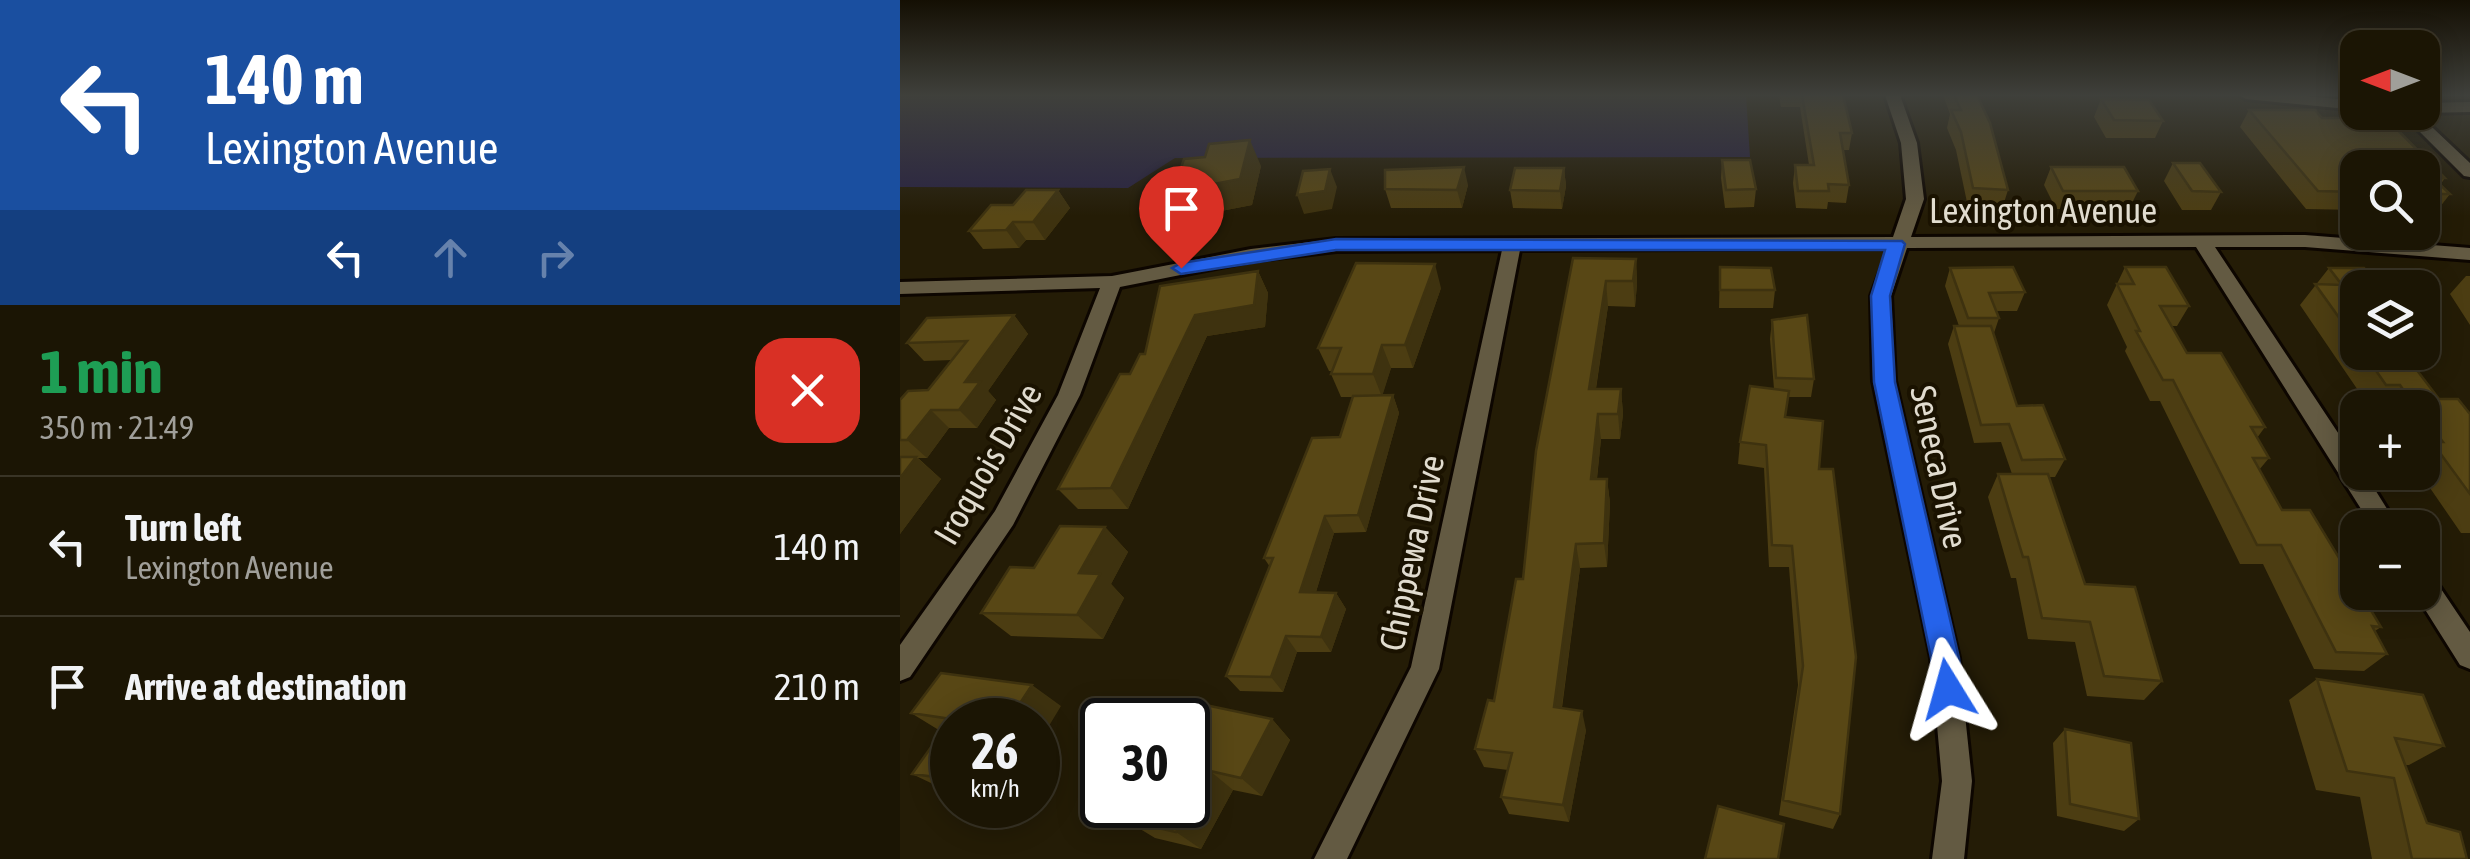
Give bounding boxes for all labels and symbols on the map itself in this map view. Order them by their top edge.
north arrow [2340,30,2440,130]
pin [1139,166,1224,269]
street label: Lexington Avenue [1929,190,2157,230]
street label: Iroquois Drive [925,376,1049,551]
street label: Seneca Drive [1903,382,1977,552]
street label: Chippewa Drive [1371,451,1451,654]
position arrow [1896,637,2000,741]
speed limit sign: 30 [1080,698,1210,828]

